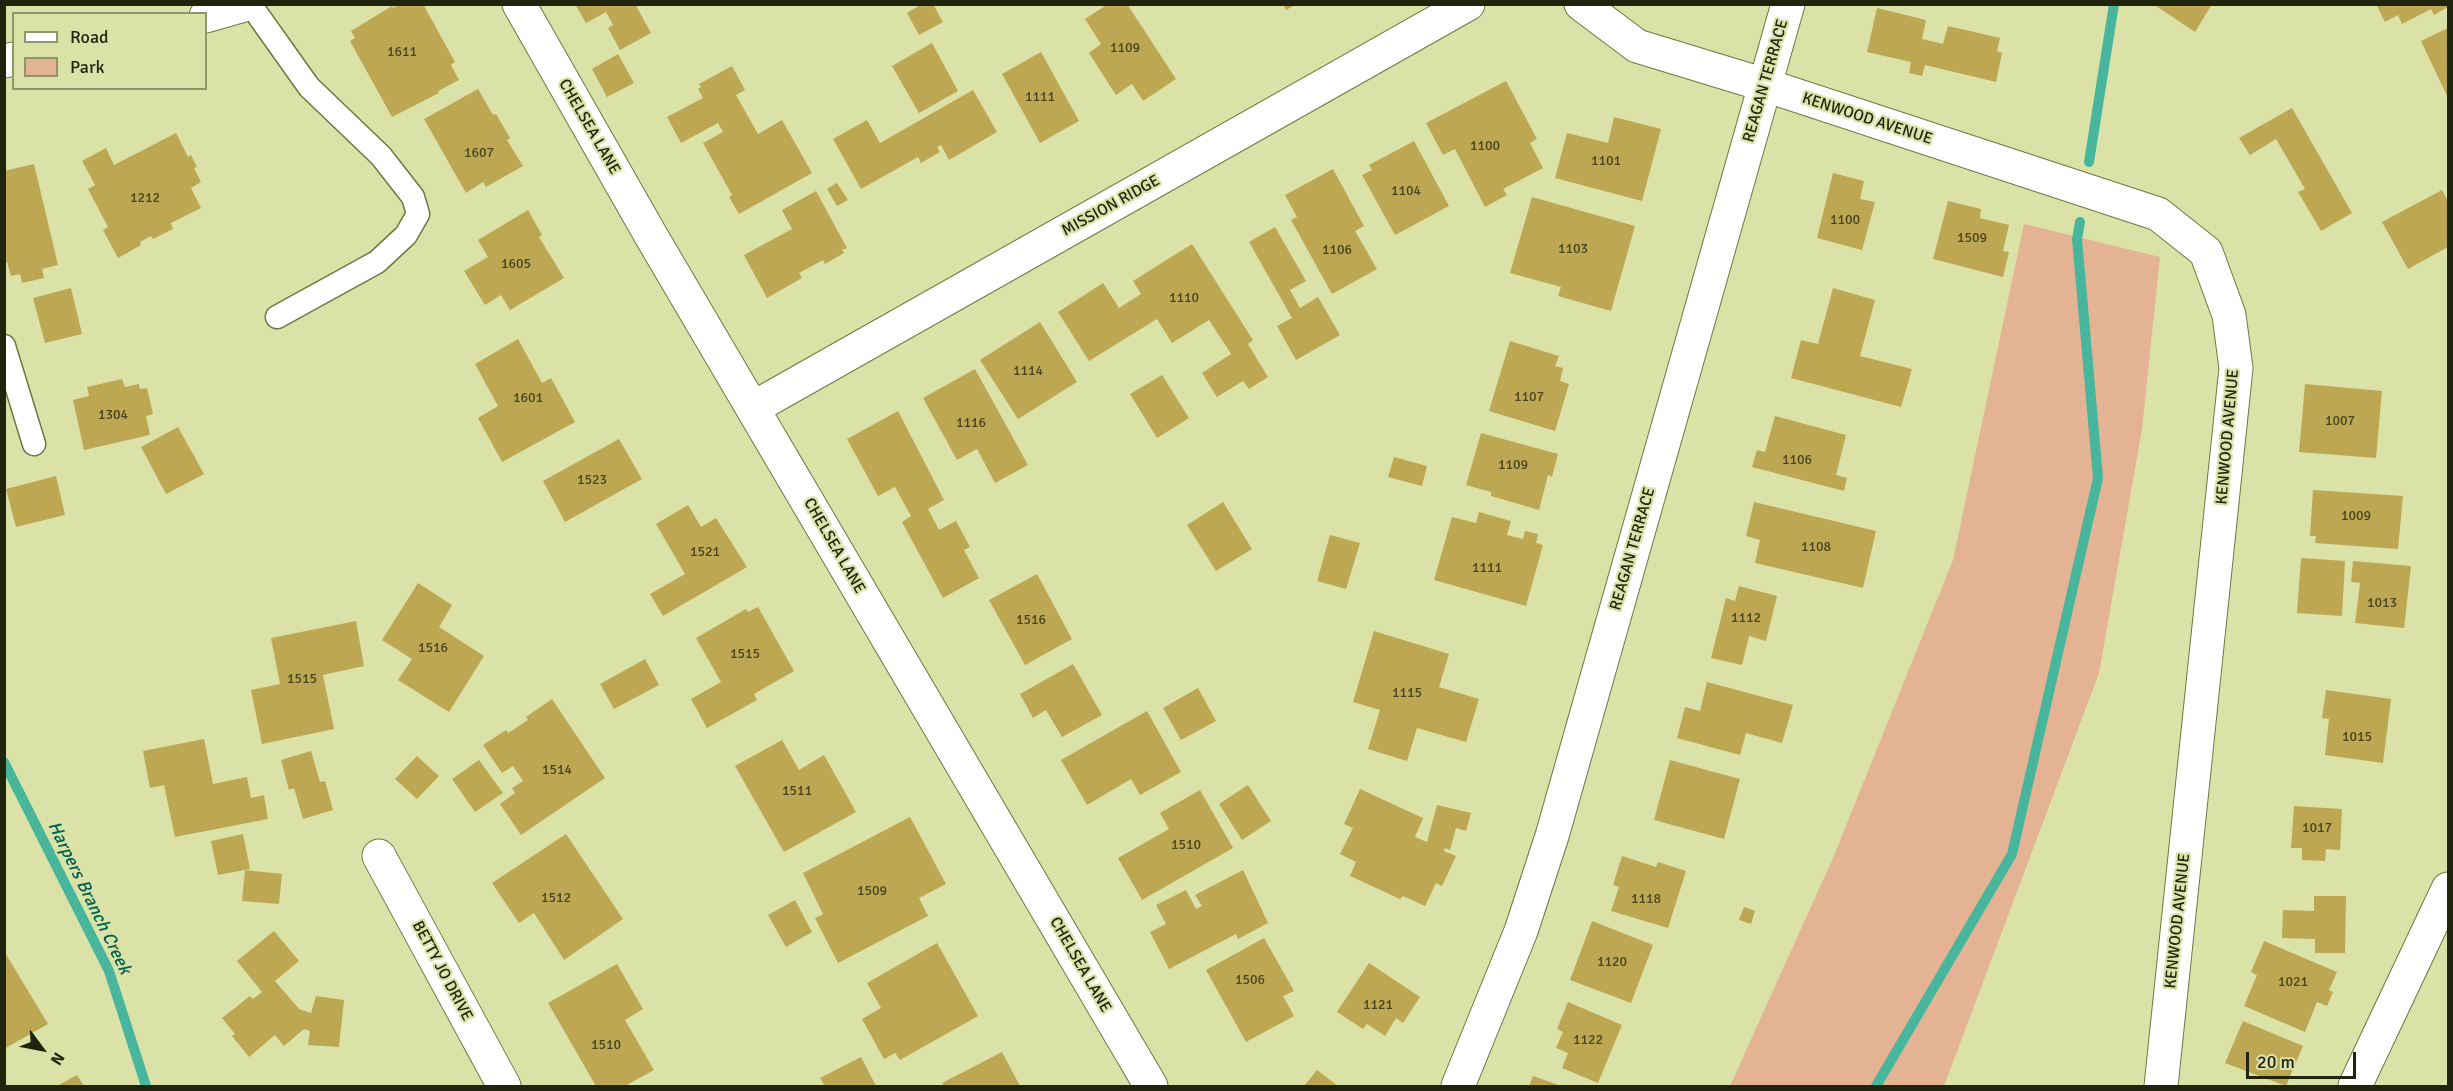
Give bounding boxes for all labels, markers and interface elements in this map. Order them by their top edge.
legend [12,12,207,90]
street label: REAGAN TERRACE [1739,17,1793,145]
text: Road [70,26,109,48]
house number: 1109 [1110,40,1140,56]
house number: 1611 [387,44,417,60]
text: Park [70,56,105,78]
street label: CHELSEA LANE [554,76,624,178]
house number: 1111 [1025,89,1055,105]
street label: KENWOOD AVENUE [1799,89,1935,149]
house number: 1100 [1470,138,1500,154]
house number: 1607 [464,145,494,161]
house number: 1101 [1591,153,1621,169]
street label: MISSION RIDGE [1059,171,1163,241]
house number: 1104 [1391,183,1421,199]
house number: 1212 [130,190,160,206]
house number: 1100 [1830,212,1860,228]
house number: 1509 [1957,230,1987,246]
house number: 1103 [1558,241,1588,257]
house number: 1106 [1322,242,1352,258]
house number: 1605 [501,256,531,272]
house number: 1110 [1169,290,1199,306]
house number: 1114 [1013,363,1043,379]
street label: KENWOOD AVENUE [2213,369,2243,505]
house number: 1107 [1514,389,1544,405]
house number: 1601 [513,390,543,406]
house number: 1304 [98,407,128,423]
house number: 1007 [2325,413,2355,429]
house number: 1116 [956,415,986,431]
house number: 1106 [1782,452,1812,468]
house number: 1109 [1498,457,1528,473]
house number: 1523 [577,472,607,488]
street label: REAGAN TERRACE [1606,485,1660,613]
street label: CHELSEA LANE [799,495,869,597]
house number: 1009 [2341,508,2371,524]
house number: 1108 [1801,539,1831,555]
house number: 1521 [690,544,720,560]
house number: 1111 [1472,560,1502,576]
house number: 1013 [2367,595,2397,611]
house number: 1112 [1731,610,1761,626]
house number: 1516 [1016,612,1046,628]
house number: 1516 [418,640,448,656]
house number: 1515 [730,646,760,662]
house number: 1515 [287,671,317,687]
house number: 1115 [1392,685,1422,701]
house number: 1015 [2342,729,2372,745]
house number: 1514 [542,762,572,778]
house number: 1511 [782,783,812,799]
water label: Harpers Branch Creek [43,818,135,978]
house number: 1017 [2302,820,2332,836]
house number: 1510 [1171,837,1201,853]
street label: KENWOOD AVENUE [2161,852,2195,990]
house number: 1509 [857,883,887,899]
house number: 1512 [541,890,571,906]
house number: 1118 [1631,891,1661,907]
street label: CHELSEA LANE [1045,914,1115,1016]
street label: BETTY JO DRIVE [408,918,476,1024]
house number: 1120 [1597,954,1627,970]
house number: 1506 [1235,972,1265,988]
house number: 1021 [2278,974,2308,990]
house number: 1121 [1363,997,1393,1013]
north arrow [12,1019,72,1079]
house number: 1122 [1573,1032,1603,1048]
house number: 1510 [591,1037,621,1053]
scale bar [2249,1040,2358,1078]
text: N [46,1049,69,1069]
text: 20 m [2257,1051,2295,1073]

